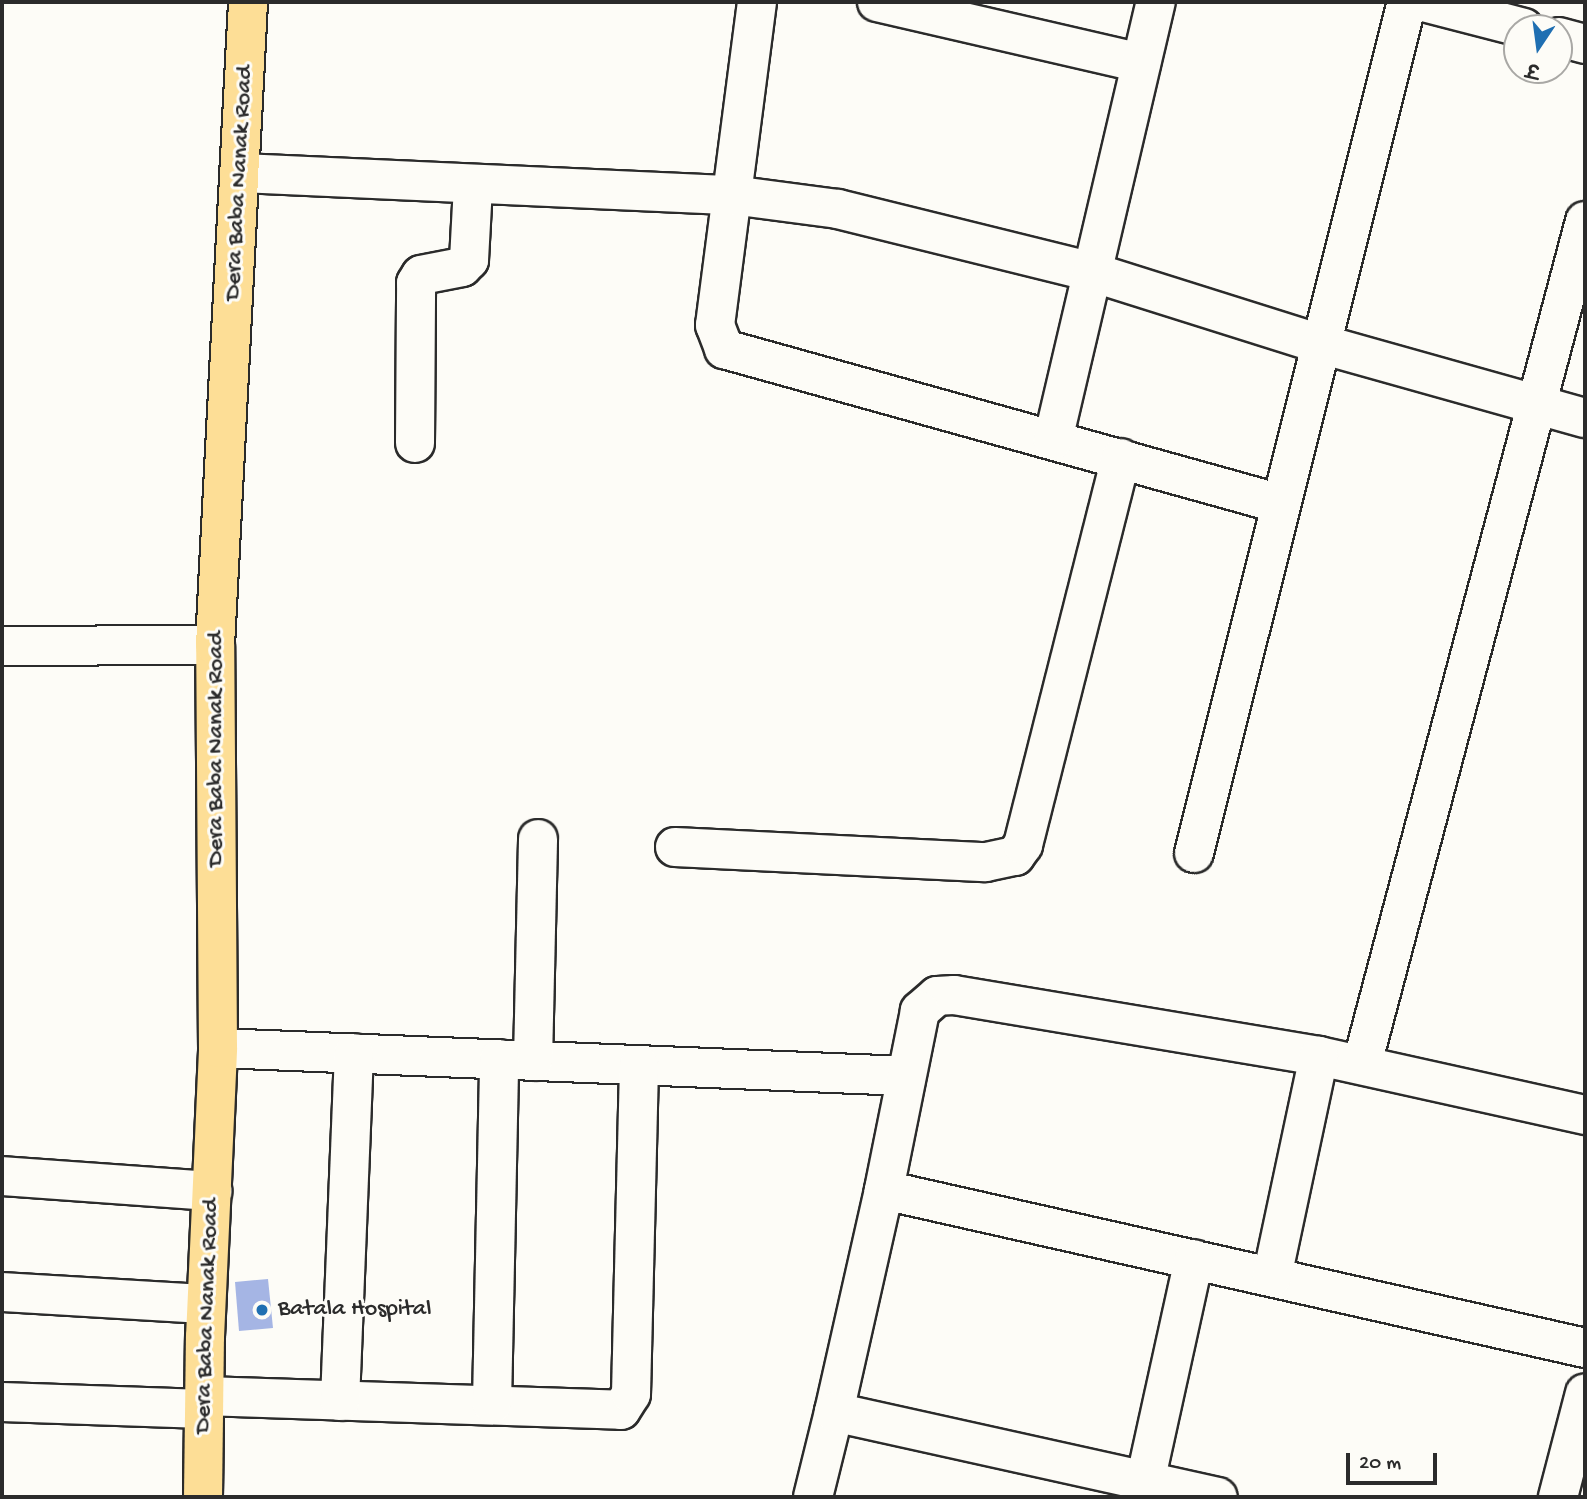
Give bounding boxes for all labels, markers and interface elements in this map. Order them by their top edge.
north arrow [1503,14,1573,84]
text: उ [1525,55,1542,81]
street label: Dera Baba Nanak Road [219,65,261,301]
street label: Dera Baba Nanak Road [203,631,231,867]
street label: Dera Baba Nanak Road [190,1198,226,1434]
place label: Batala Hospital [278,1296,431,1324]
marker: Batala Hospital [252,1300,272,1320]
scale bar [1349,1440,1440,1484]
text: 20 m [1359,1452,1401,1477]

